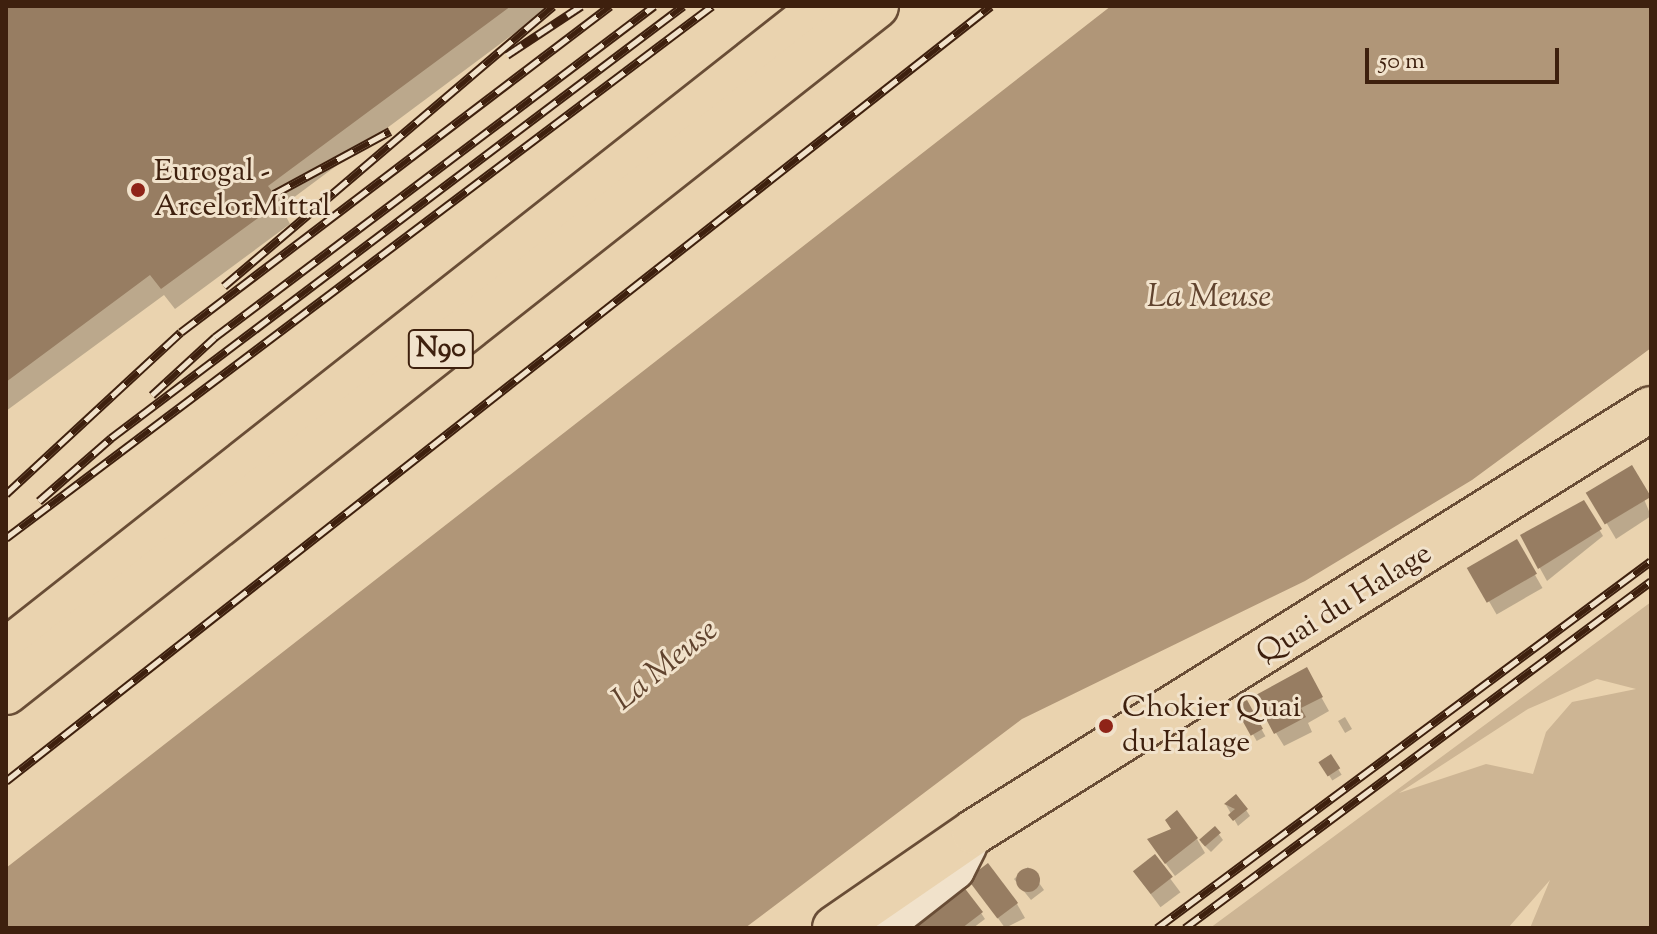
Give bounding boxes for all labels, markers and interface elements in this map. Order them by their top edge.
scale bar [1369,32,1563,82]
text: 50 m [1379,45,1425,79]
place label: Eurogal - ArcelorMittal [154,155,331,226]
marker: Eurogal - ArcelorMittal [129,181,147,199]
water label: La Meuse [1147,279,1271,317]
road number: N90 [407,325,475,373]
street label: Quai du Halage [1251,537,1439,673]
water label: La Meuse [606,612,726,720]
place label: Chokier Quai du Halage [1122,691,1301,762]
marker: Chokier Quai du Halage [1097,717,1115,735]

